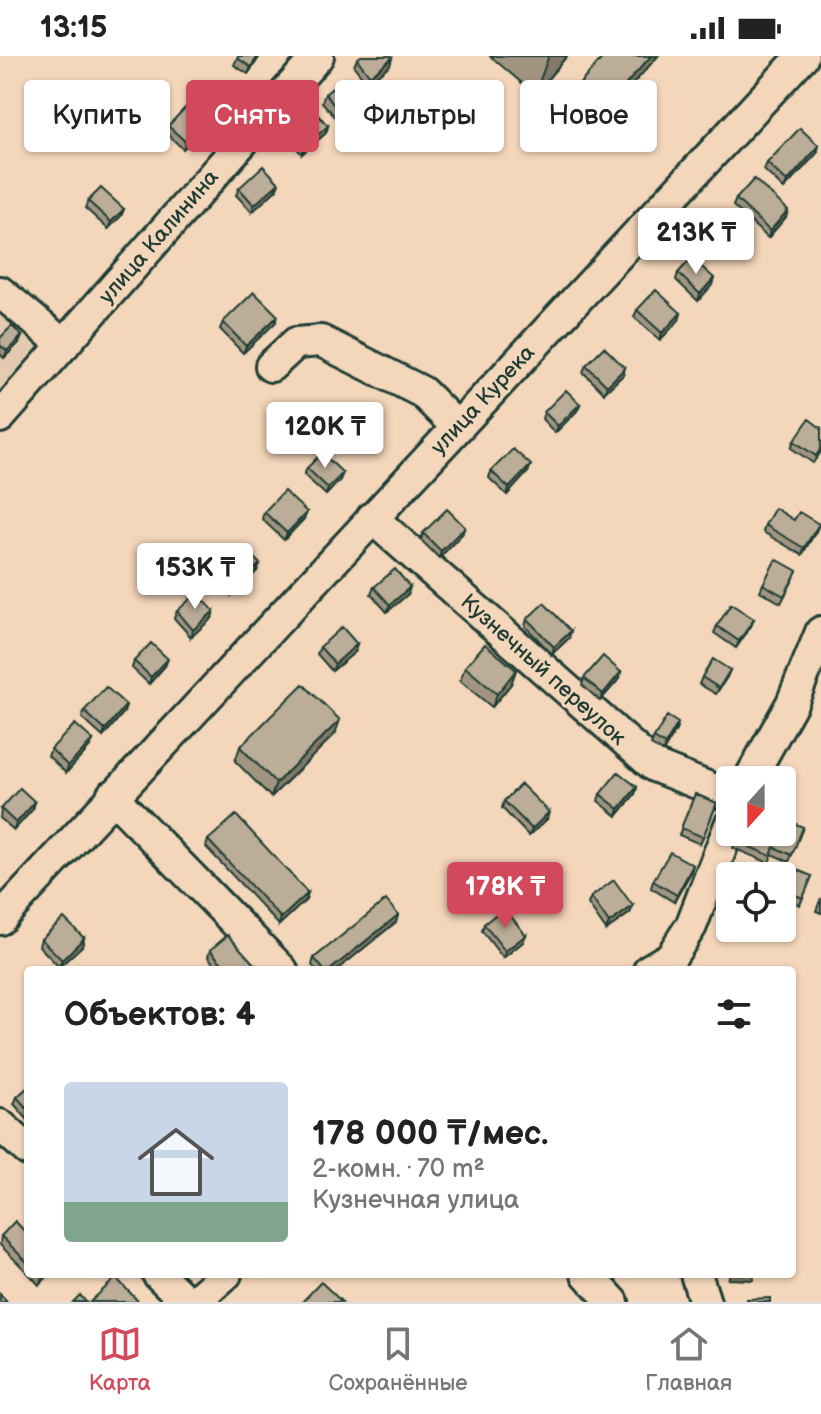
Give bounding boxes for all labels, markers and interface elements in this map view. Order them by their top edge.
text: 13:15 [40,10,107,46]
chip: Купить [24,80,170,152]
chip: Снять [186,80,319,152]
chip: Фильтры [335,80,504,152]
chip: Новое [520,80,657,152]
street label: улица Калинина [93,164,225,310]
pin: 213K ₸ [631,208,761,276]
text: 213K ₸ [656,218,736,249]
street label: улица Курека [425,340,541,460]
pin: 120K ₸ [260,402,390,470]
text: 120K ₸ [284,412,366,443]
pin: 153K ₸ [130,543,260,611]
text: 153K ₸ [155,553,235,584]
street label: Кузнечный переулок [455,589,631,752]
north arrow [716,766,796,846]
map controls [716,766,796,942]
pin: 178K ₸ [440,862,570,930]
button: locate [716,862,796,942]
text: 178K ₸ [465,872,545,903]
icon: filters [712,992,756,1036]
text: Объектов: 4 [64,994,256,1035]
text: 178 000 ₸/мес. [312,1113,549,1154]
icon: home [128,1114,224,1210]
text: 2-комн. · 70 m² [312,1154,485,1185]
text: Кузнечная улица [312,1185,519,1216]
tab: Карта [89,1322,151,1397]
tab: Сохранённые [329,1322,468,1397]
tab: Главная [645,1322,732,1397]

